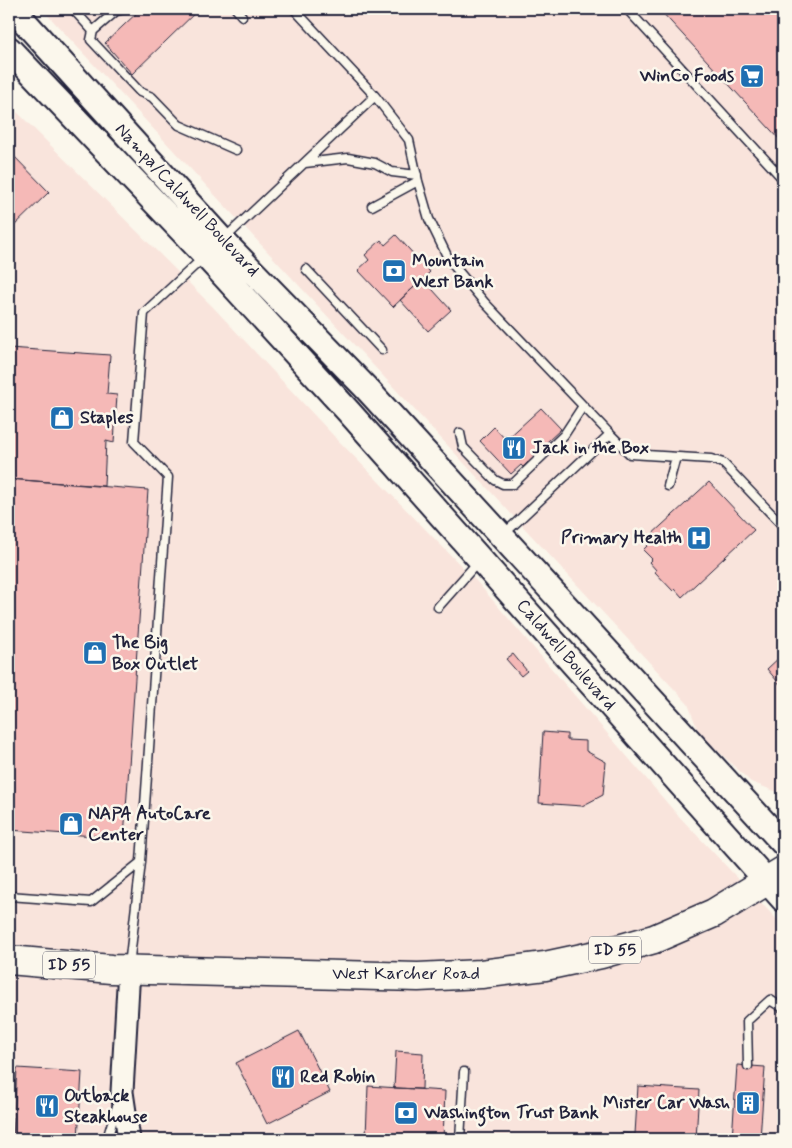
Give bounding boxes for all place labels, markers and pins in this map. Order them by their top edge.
supermarket icon: WinCo Foods [739,63,765,89]
place label: WinCo Foods [639,64,734,88]
place label: Mountain West Bank [411,249,494,294]
bank icon: Mountain West Bank [381,258,407,284]
shop icon: Staples [49,405,75,431]
place label: Staples [80,406,134,430]
restaurant icon: Jack in the Box [501,435,527,461]
place label: Jack in the Box [532,436,649,460]
hospital icon: Primary Health [686,525,712,551]
place label: Primary Health [561,526,682,550]
place label: The Big Box Outlet [112,631,199,676]
shop icon: The Big Box Outlet [82,640,108,666]
place label: NAPA AutoCare Center [88,802,211,847]
shop icon: NAPA AutoCare Center [58,811,84,837]
restaurant icon: Red Robin [270,1064,296,1090]
place label: Red Robin [300,1065,376,1089]
place label: Outback Steakhouse [64,1084,148,1129]
building icon: Mister Car Wash [735,1090,761,1116]
place label: Mister Car Wash [603,1091,730,1115]
restaurant icon: Outback Steakhouse [34,1093,60,1119]
bank icon: Washington Trust Bank [393,1100,419,1126]
place label: Washington Trust Bank [423,1101,599,1127]

